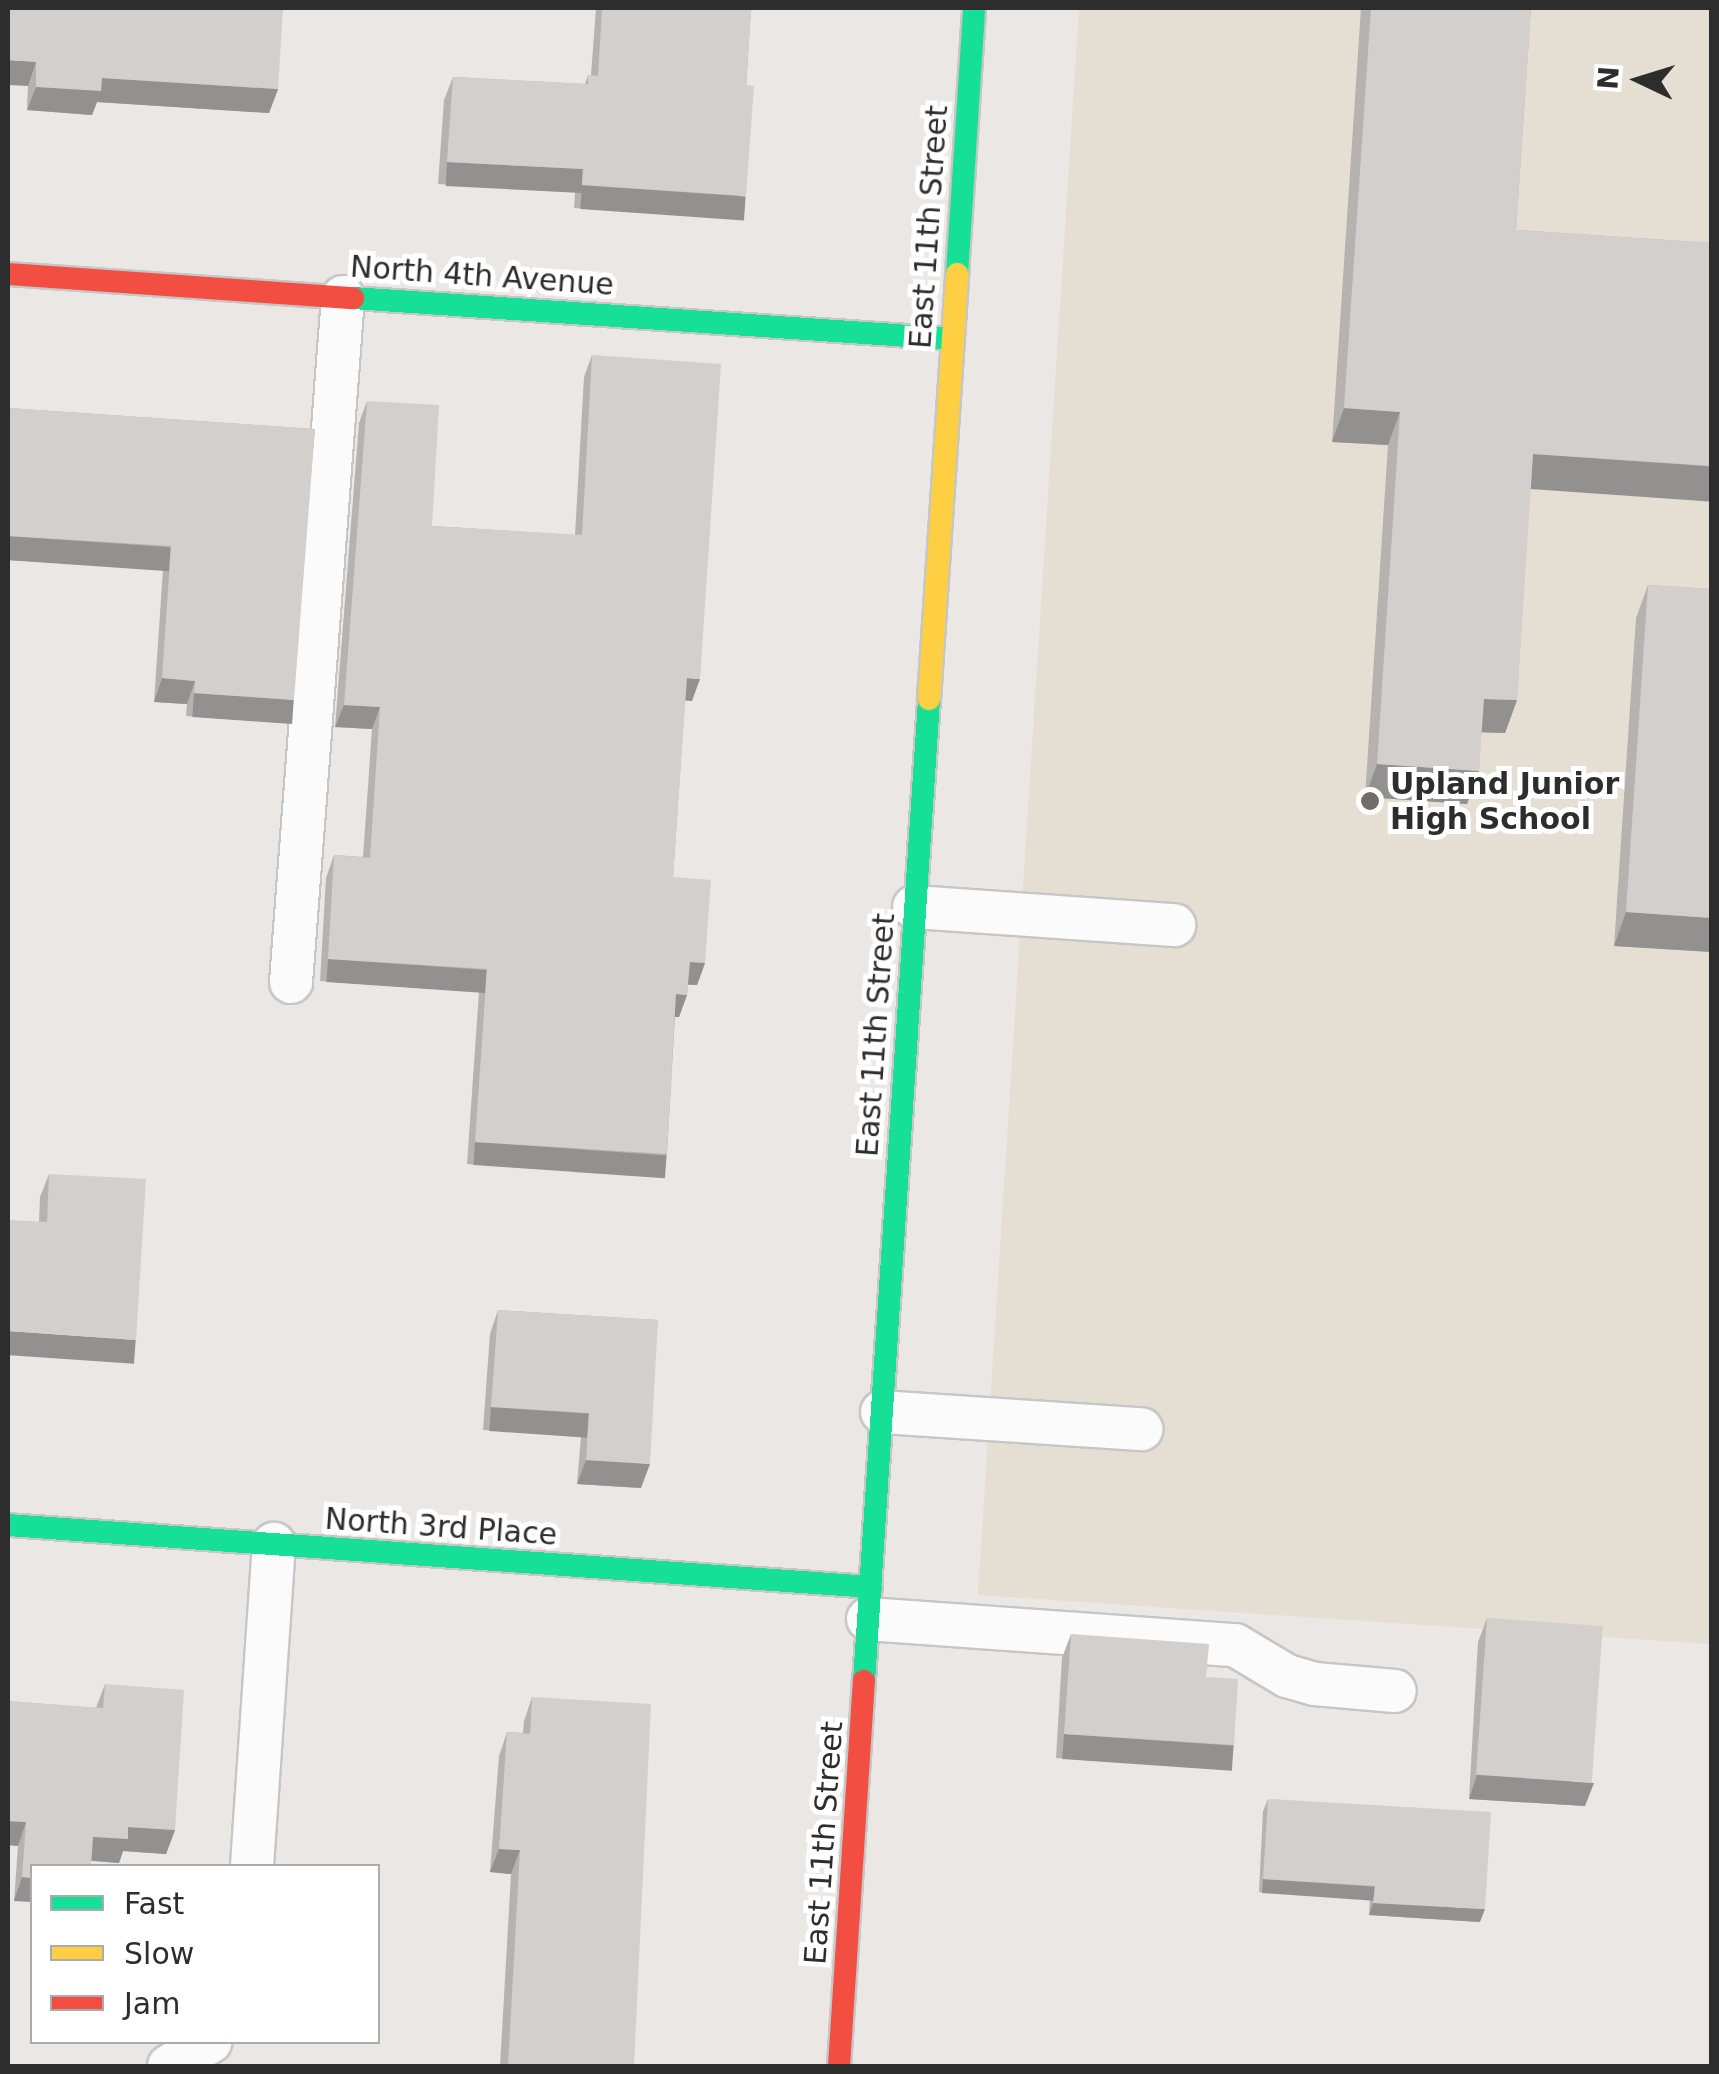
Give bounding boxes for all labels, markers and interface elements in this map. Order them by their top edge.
north arrow [1589,30,1689,130]
text: N [1591,65,1626,91]
street label: East 11th Street [903,104,955,350]
street label: North 4th Avenue [349,249,615,303]
place label: Upland Junior High School [1390,766,1619,836]
marker: Upland Junior High School [1359,790,1381,812]
street label: East 11th Street [850,912,902,1158]
street label: North 3rd Place [324,1501,558,1553]
street label: East 11th Street [798,1720,850,1966]
legend [30,1864,380,2044]
text: Fast [124,1886,184,1921]
text: Slow [124,1936,194,1971]
text: Jam [124,1986,180,2021]

